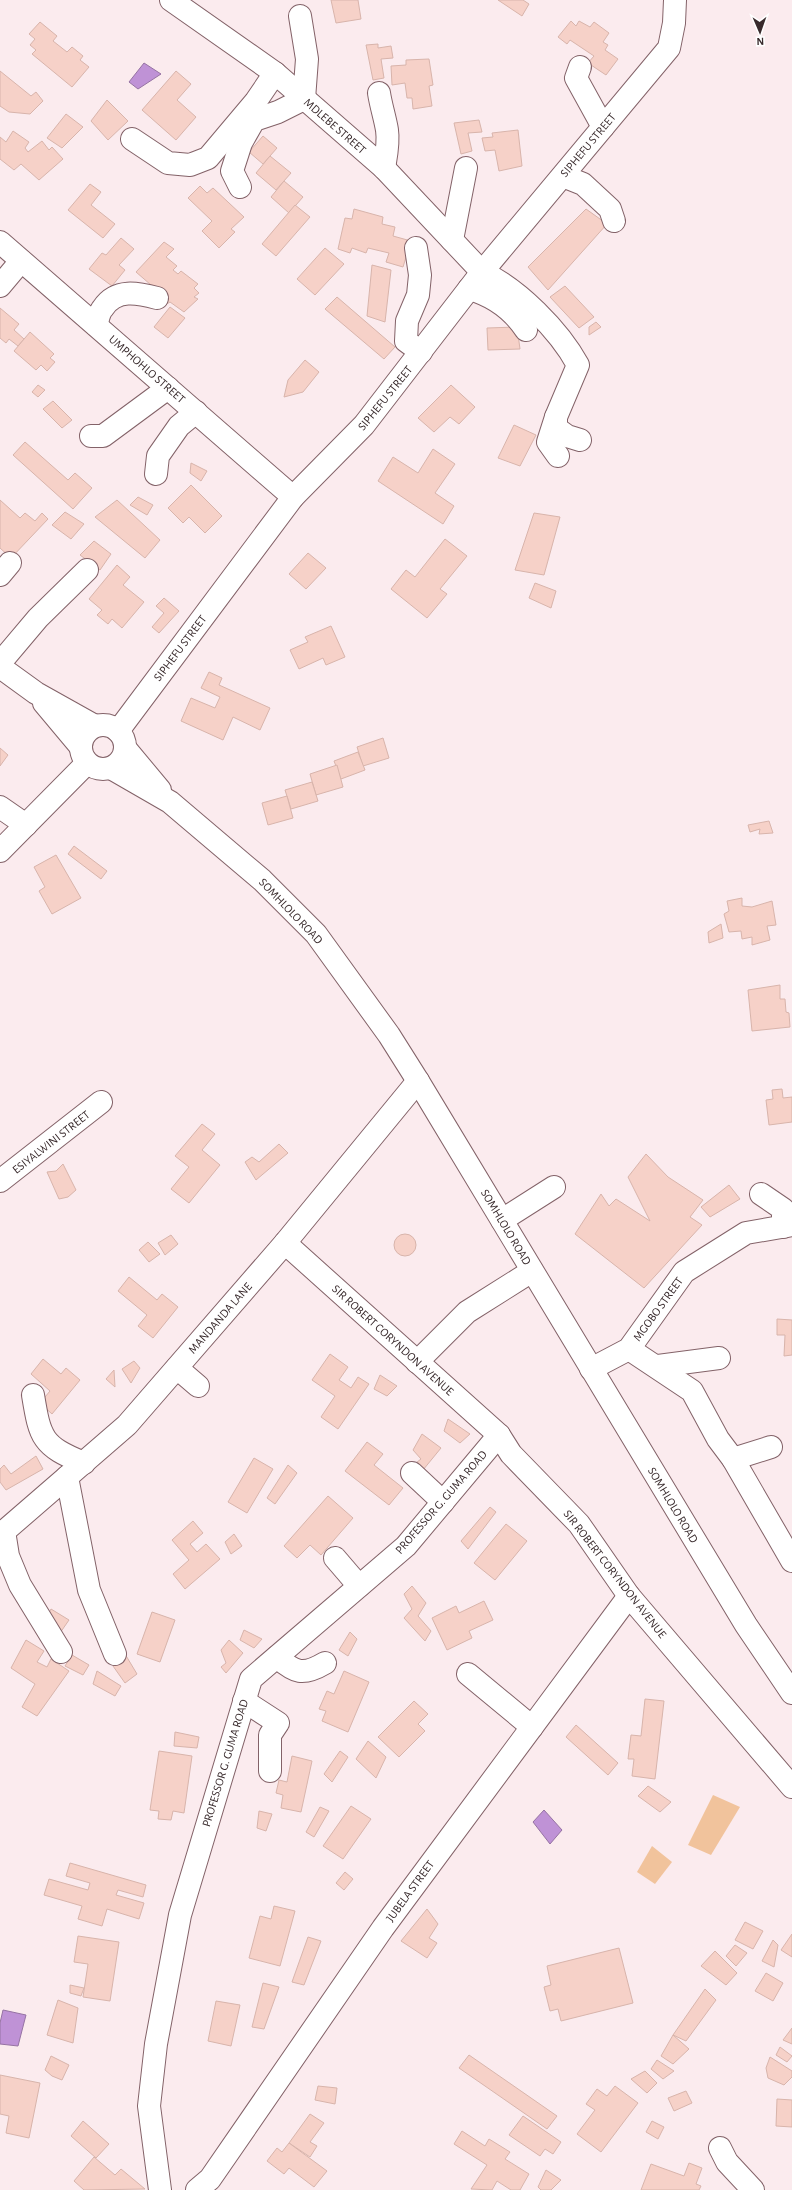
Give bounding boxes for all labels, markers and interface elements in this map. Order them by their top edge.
north arrow [740,12,780,52]
text: N [756,36,764,47]
street label: MDLEBE STREET [302,96,368,156]
street label: SIPHEFU STREET [558,111,618,179]
street label: UMPHOHLO STREET [107,333,188,405]
street label: SIPHEFU STREET [355,363,415,433]
street label: SIPHEFU STREET [151,613,209,683]
street label: SOMHLOLO ROAD [257,876,325,946]
street label: ESIYALWINI STREET [10,1108,92,1176]
street label: SOMHLOLO ROAD [479,1187,533,1267]
street label: MGOBO STREET [631,1275,685,1343]
street label: MANDANDA LANE [186,1280,254,1356]
street label: SIR ROBERT CORYNDON AVENUE [330,1282,456,1398]
street label: PROFESSOR G. GUMA ROAD [393,1448,489,1556]
street label: SOMHLOLO ROAD [646,1465,700,1545]
street label: SIR ROBERT CORYNDON AVENUE [561,1508,669,1640]
street label: PROFESSOR G. GUMA ROAD [200,1698,250,1828]
street label: JUBELA STREET [384,1858,436,1924]

